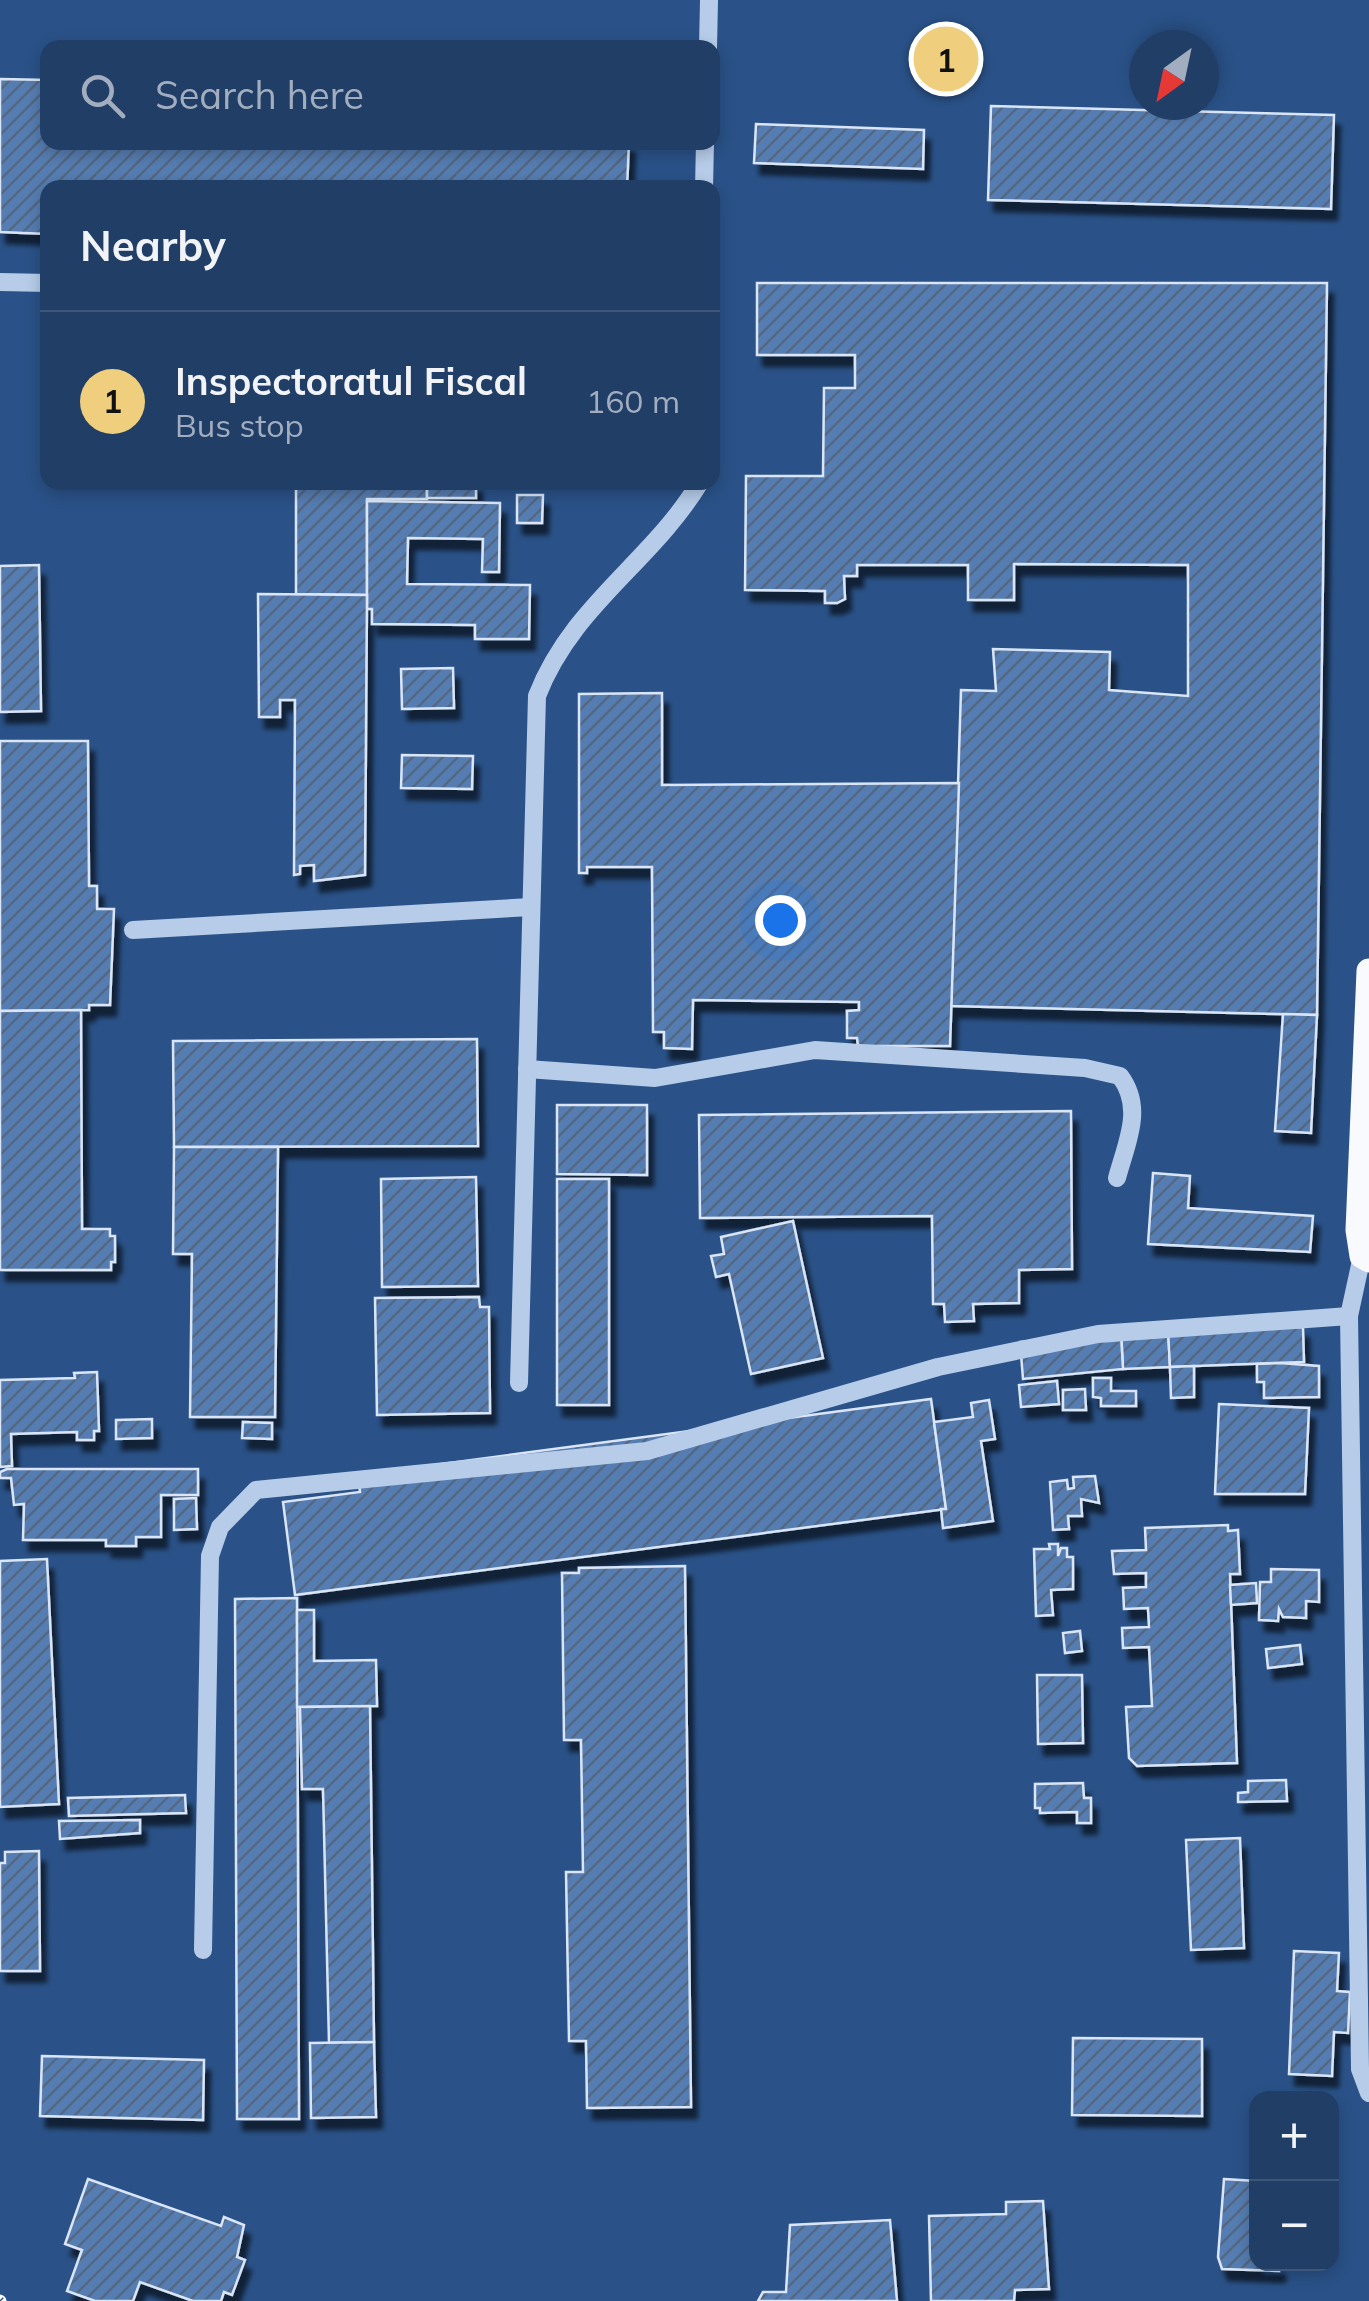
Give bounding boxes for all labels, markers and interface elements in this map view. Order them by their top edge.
pin: 1 [914,22,978,96]
north arrow [1129,30,1219,120]
search box [40,40,720,150]
icon: search [75,68,130,123]
text: Search here [155,71,364,119]
text: Nearby [80,219,226,272]
text: Inspectoratul Fiscal [175,357,527,405]
text: 1 [103,381,122,421]
text: 160 m [586,381,680,421]
text: Bus stop [175,405,304,445]
your location [755,895,806,946]
map controls [1249,2091,1339,2271]
button: + [1249,2091,1339,2181]
button: − [1249,2181,1339,2271]

